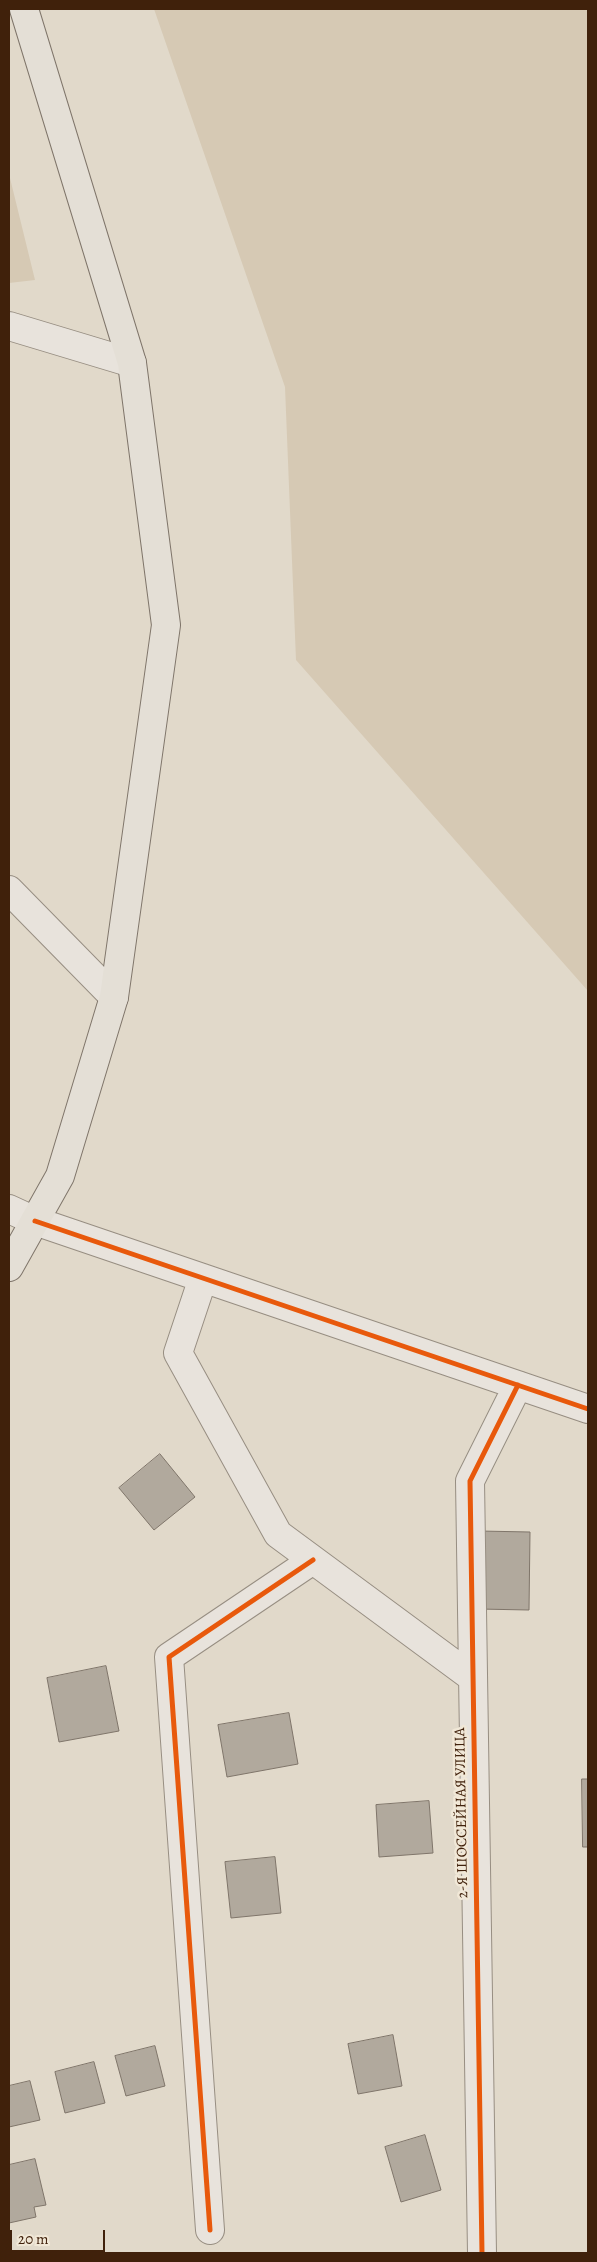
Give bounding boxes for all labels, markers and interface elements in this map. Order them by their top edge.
street label: 2-Я ШОССЕЙНАЯ УЛИЦА [452,1727,472,1899]
scale bar [12,2220,108,2252]
text: 20 m [18,2229,49,2249]

